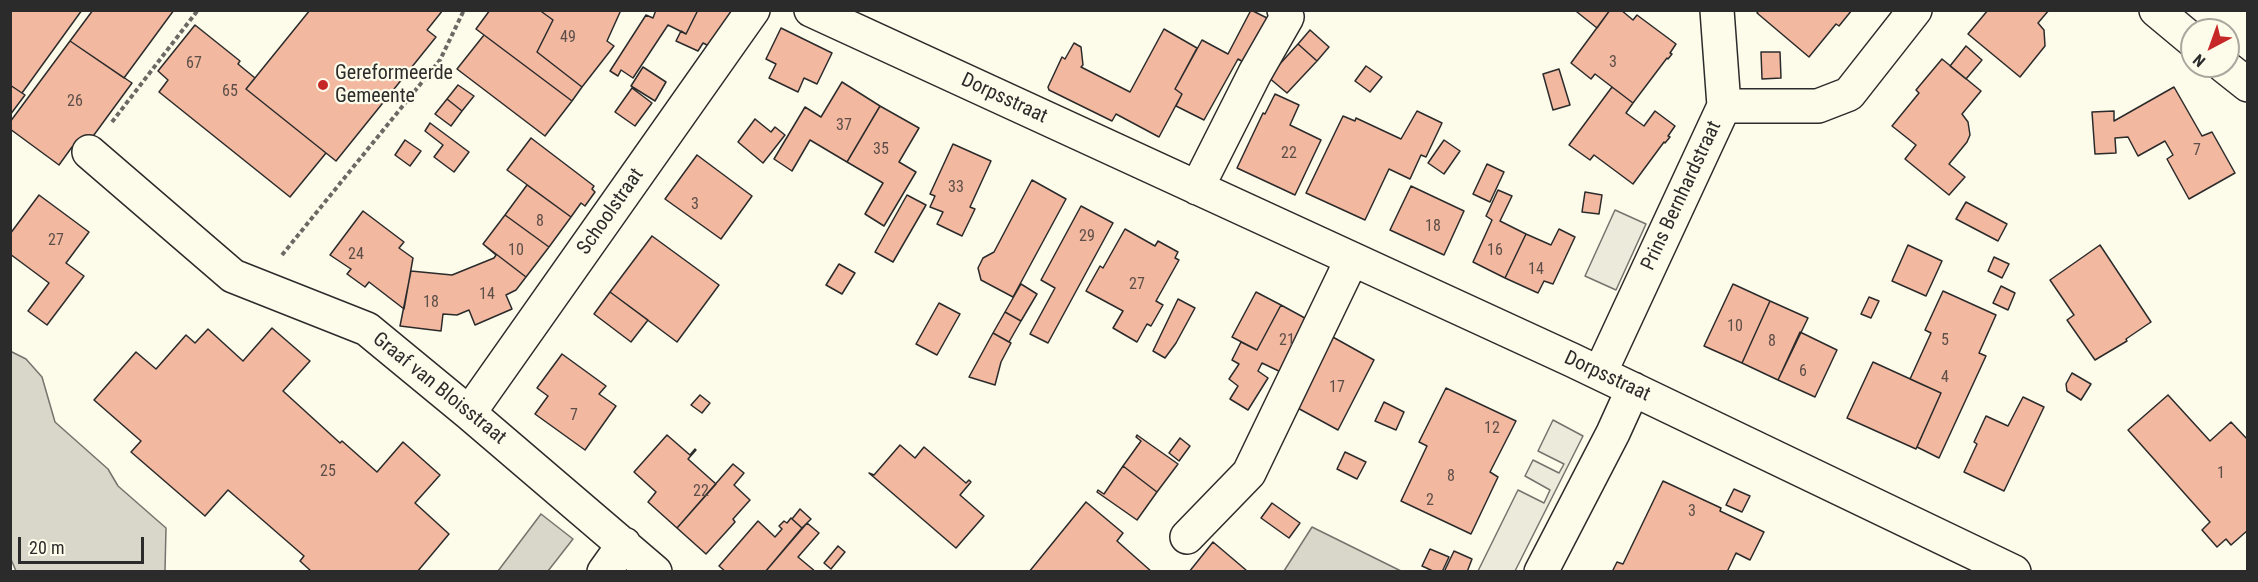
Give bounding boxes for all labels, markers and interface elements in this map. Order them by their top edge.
north arrow [2180,18,2240,78]
house number: 49 [560,28,576,48]
text: N [2189,50,2209,71]
house number: 3 [1609,53,1617,73]
house number: 67 [186,54,202,74]
place label: Gereformeerde Gemeente [335,62,453,109]
street label: Dorpsstraat [957,69,1051,129]
marker: Gereformeerde Gemeente [316,78,330,92]
house number: 65 [222,82,238,102]
house number: 26 [67,92,83,112]
house number: 37 [836,116,852,136]
street label: Prins Bernhardstraat [1637,117,1727,275]
house number: 35 [873,140,889,160]
house number: 7 [2193,141,2201,161]
house number: 22 [1281,144,1297,164]
street label: Schoolstraat [573,164,649,260]
house number: 33 [948,178,964,198]
house number: 3 [691,195,699,215]
house number: 8 [536,212,544,232]
house number: 18 [1425,217,1441,237]
house number: 29 [1079,227,1095,247]
house number: 27 [48,231,64,251]
house number: 10 [508,241,524,261]
house number: 16 [1487,241,1503,261]
house number: 24 [348,245,364,265]
house number: 14 [1528,260,1544,280]
house number: 27 [1129,275,1145,295]
house number: 14 [479,285,495,305]
house number: 18 [423,293,439,313]
house number: 10 [1727,317,1743,337]
street label: Graaf van Bloisstraat [367,328,511,450]
house number: 21 [1279,331,1295,351]
house number: 5 [1941,331,1949,351]
house number: 8 [1768,332,1776,352]
street label: Dorpsstraat [1560,347,1654,407]
house number: 6 [1799,362,1807,382]
house number: 4 [1941,368,1949,388]
house number: 17 [1329,378,1345,398]
house number: 7 [570,406,578,426]
house number: 12 [1484,419,1500,439]
house number: 25 [320,462,336,482]
house number: 1 [2217,464,2225,484]
house number: 8 [1447,467,1455,487]
house number: 22 [693,482,709,502]
house number: 2 [1426,491,1434,511]
house number: 3 [1688,502,1696,522]
scale bar [21,525,147,563]
text: 20 m [29,537,64,558]

